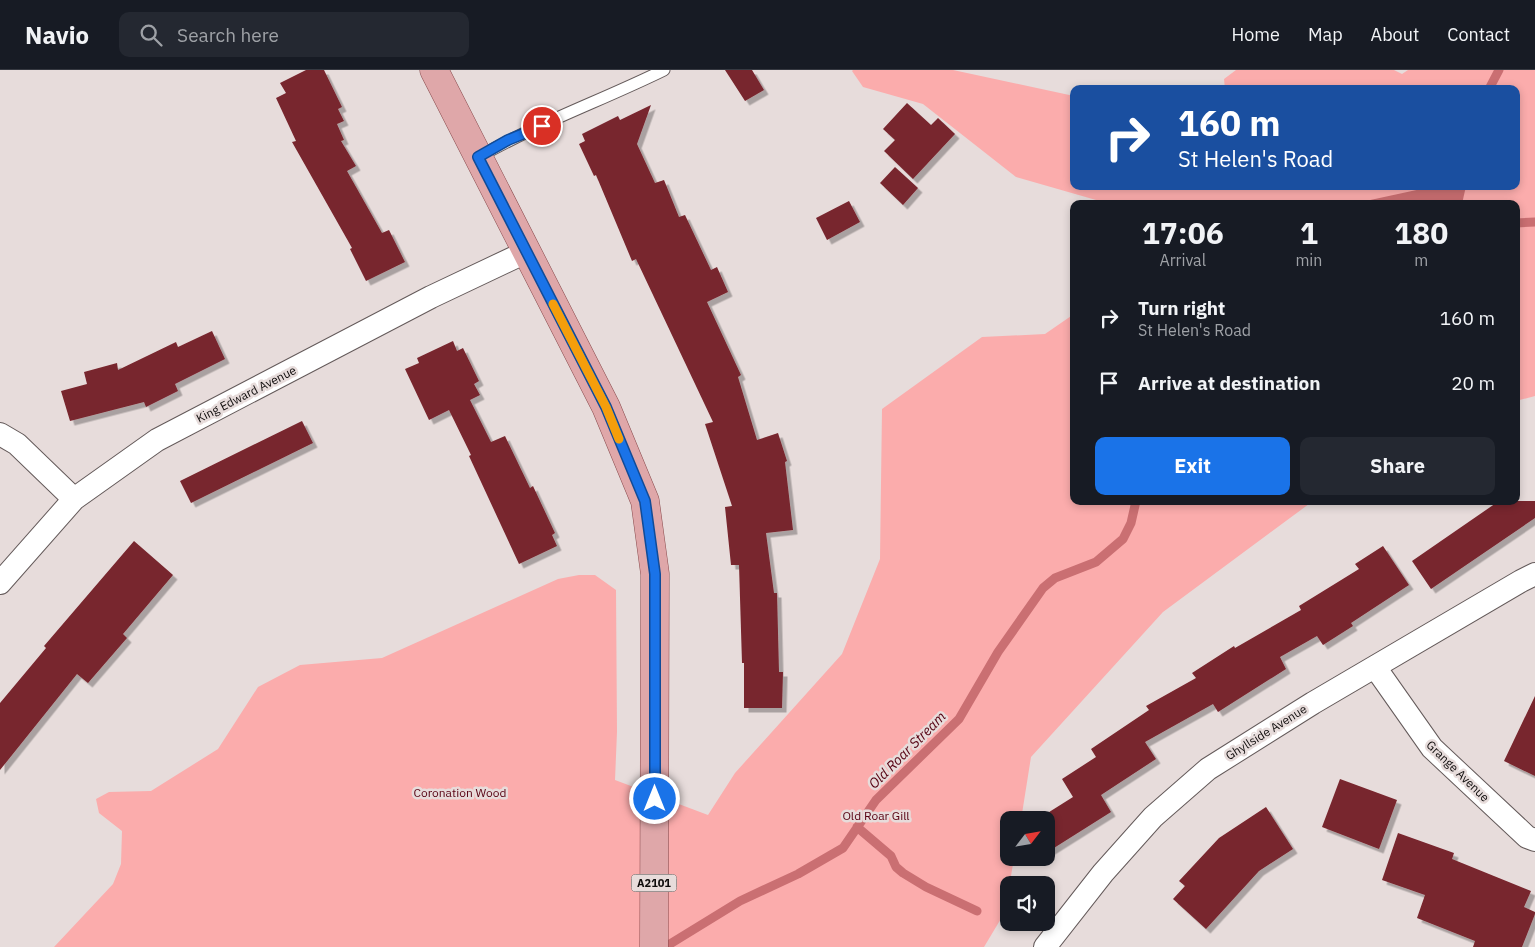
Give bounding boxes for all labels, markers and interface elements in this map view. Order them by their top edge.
search box [119,12,469,57]
text: Navio [25,19,89,51]
icon: search [137,21,165,49]
text: Search here [177,23,279,47]
text: Home [1232,23,1280,46]
text: Map [1308,23,1343,46]
text: About [1371,23,1419,46]
text: Contact [1447,23,1510,46]
text: 160 m [1178,100,1281,146]
pin [521,105,563,147]
icon: right [1095,105,1160,170]
icon: arrive [528,112,556,140]
text: St Helen's Road [1178,144,1333,173]
text: 17:06 [1142,213,1224,252]
text: 1 [1300,213,1318,252]
text: 180 [1394,213,1448,252]
text: Arrival [1159,250,1206,270]
text: min [1295,250,1322,270]
text: m [1414,250,1428,270]
text: Turn right [1138,296,1225,320]
icon: right [1095,304,1123,332]
text: 160 m [1440,306,1495,330]
text: St Helen's Road [1138,320,1251,340]
street label: King Edward Avenue [194,362,299,426]
icon: arrive [1095,369,1123,397]
text: Arrive at destination [1138,371,1321,395]
text: 20 m [1451,371,1495,395]
button: Exit [1095,437,1290,495]
button: Share [1300,437,1495,495]
street label: Ghyllside Avenue [1223,701,1310,763]
water label: Old Roar Stream [865,707,950,792]
street label: Grange Avenue [1423,737,1493,805]
position arrow [628,772,680,824]
park label: Coronation Wood [414,785,506,800]
park label: Old Roar Gill [842,808,910,823]
north arrow [1000,811,1055,866]
map controls [1000,811,1055,931]
road number: A2101 [632,874,676,891]
button: sound [1000,876,1055,931]

